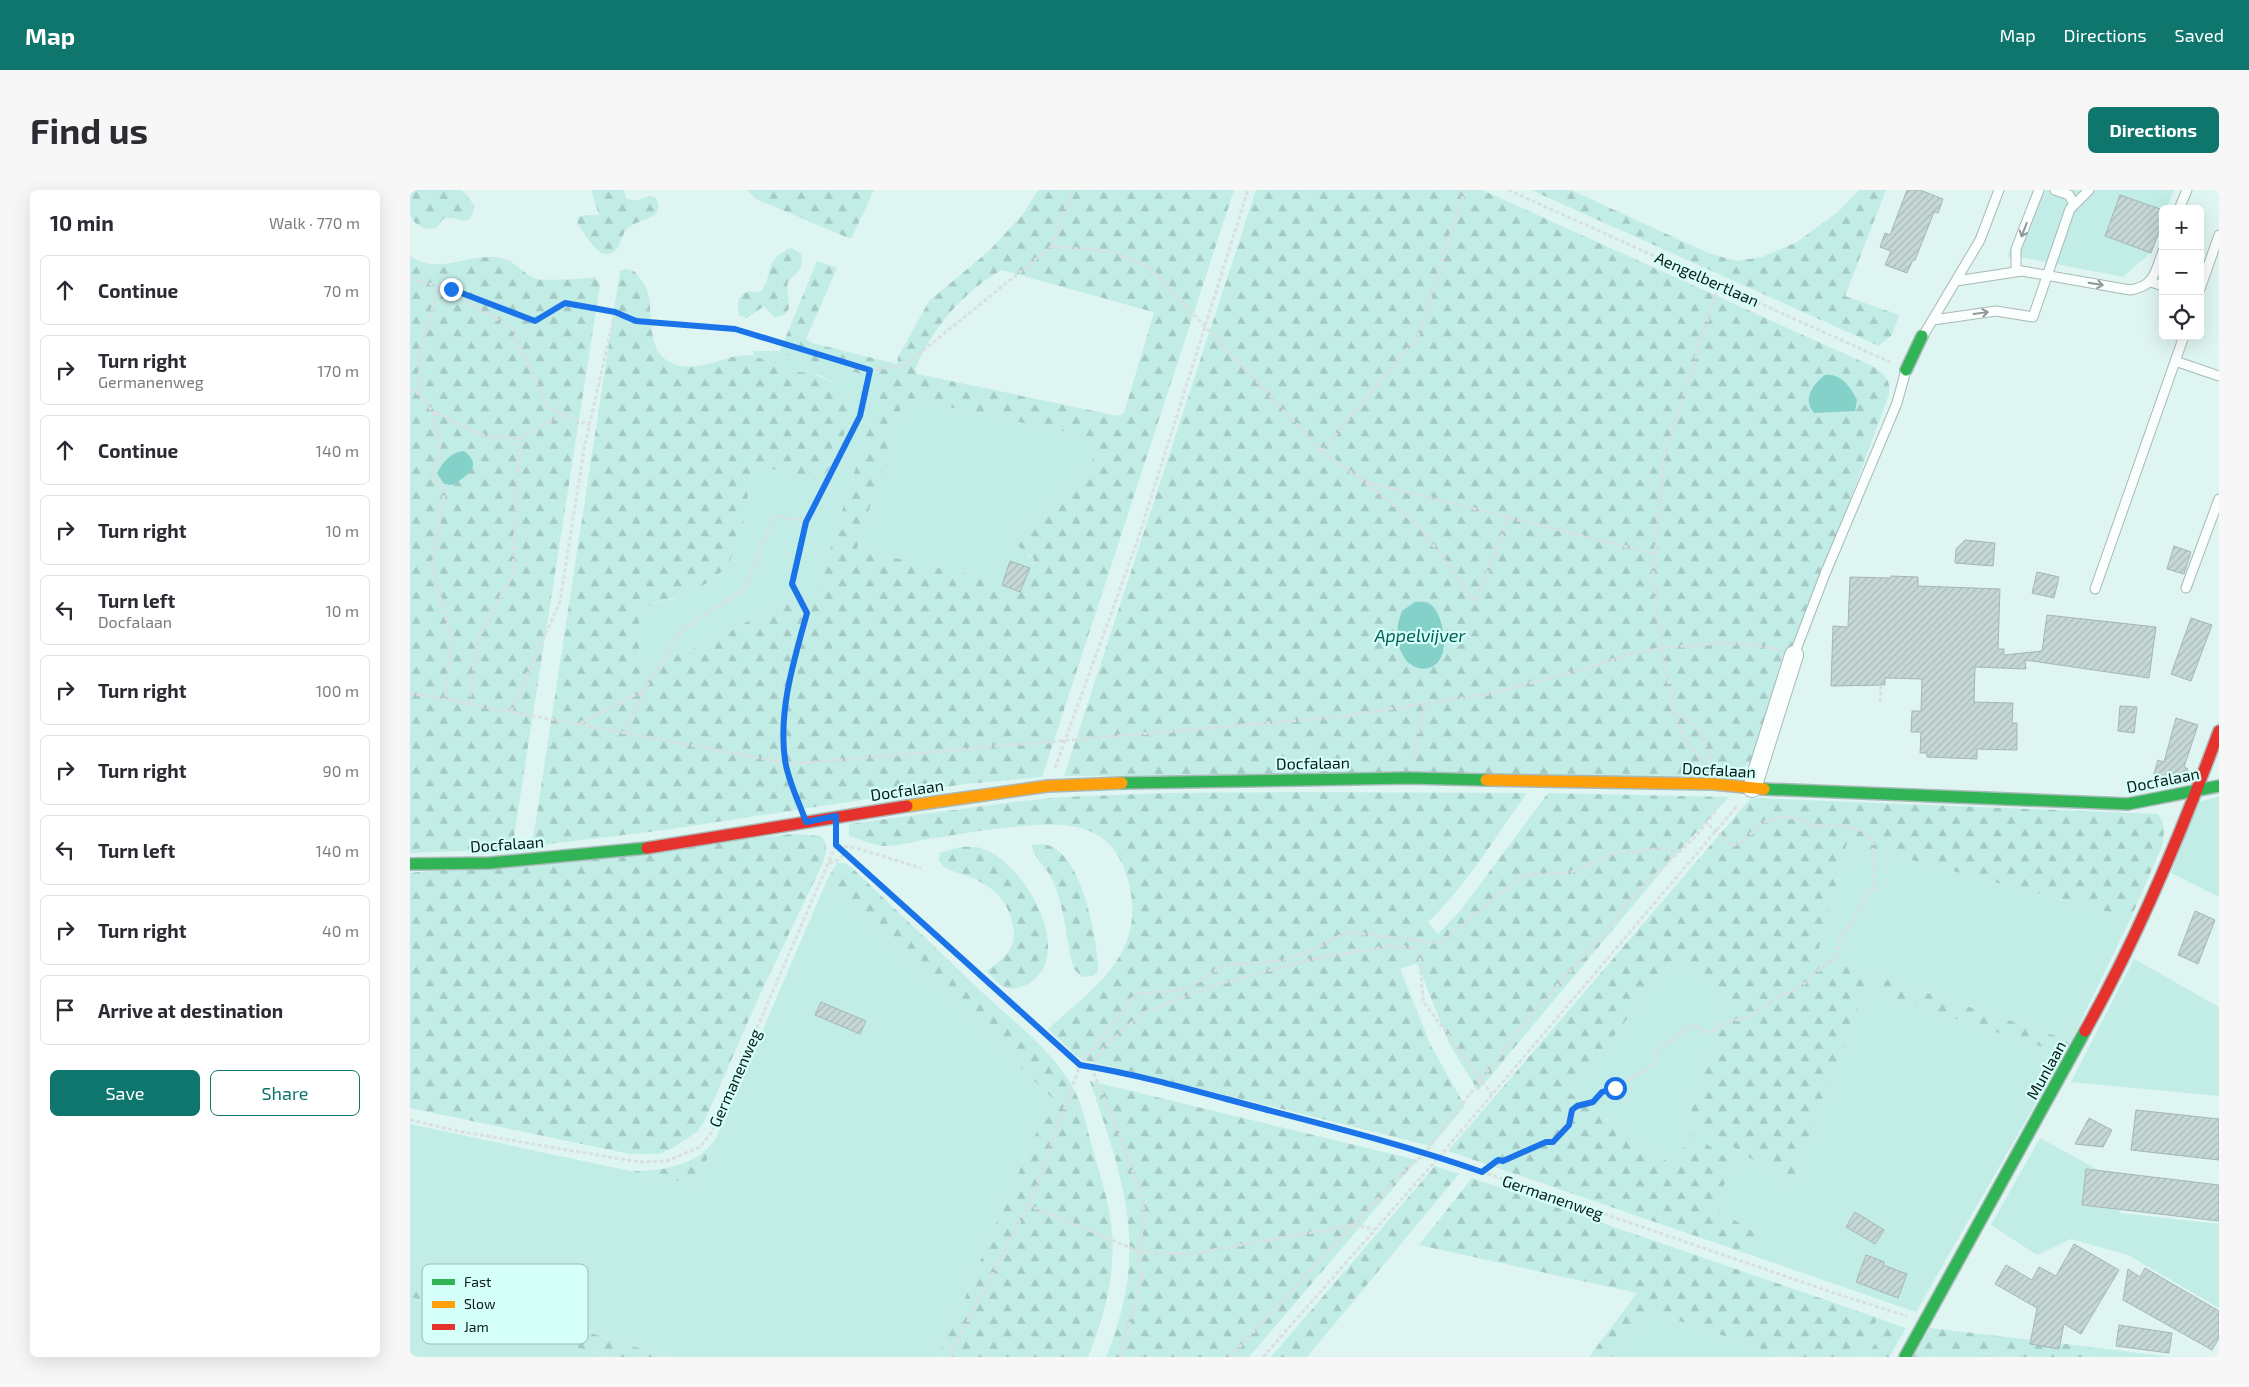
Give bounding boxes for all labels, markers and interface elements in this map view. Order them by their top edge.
text: Map [25,21,75,50]
text: Map [1999,24,2036,46]
text: Directions [2064,24,2147,46]
text: Saved [2175,24,2224,46]
button: Directions [2088,107,2219,153]
text: Find us [30,109,148,151]
map controls [2159,205,2204,340]
button: + [2159,205,2204,250]
text: 10 min [50,210,114,235]
text: Walk · 770 m [269,213,360,232]
one-way arrow [2019,222,2028,238]
street label: Aengelbertlaan [1652,247,1762,310]
button: − [2159,250,2204,295]
icon: ahead [51,276,79,304]
route end [440,278,463,301]
text: Continue [98,279,178,302]
one-way arrow [2087,280,2103,290]
text: 70 m [324,281,359,300]
button: locate [2159,295,2204,340]
one-way arrow [1973,308,1989,318]
text: Turn right [98,349,186,372]
icon: right [51,356,79,384]
text: 170 m [317,361,359,380]
text: Germanenweg [98,372,204,391]
icon: ahead [51,436,79,464]
text: Continue [98,439,178,462]
text: 140 m [316,441,359,460]
icon: right [51,516,79,544]
text: Turn right [98,519,186,542]
text: 10 m [325,521,359,540]
text: Turn left [98,589,175,612]
icon: left [51,596,79,624]
text: 10 m [325,601,359,620]
text: Docfalaan [98,612,172,631]
water label: Appelvijver [1373,624,1466,646]
icon: right [51,676,79,704]
text: Turn right [98,679,186,702]
text: 100 m [316,681,359,700]
street label: Docfalaan [1276,752,1350,773]
icon: right [51,756,79,784]
street label: Docfalaan [1682,758,1756,781]
text: Turn right [98,759,186,782]
text: 90 m [323,761,359,780]
street label: Docfalaan [2125,763,2201,796]
street label: Docfalaan [869,775,945,804]
street label: Docfalaan [469,831,545,856]
icon: left [51,836,79,864]
text: Turn left [98,839,175,862]
text: 140 m [316,841,359,860]
icon: right [51,916,79,944]
text: Turn right [98,919,186,942]
text: 40 m [322,921,359,940]
icon: arrive [51,996,79,1024]
text: Arrive at destination [98,999,283,1022]
street label: Germanenweg [704,1026,765,1130]
street label: Munlaan [2022,1037,2069,1102]
button: Save [50,1070,200,1116]
button: Share [210,1070,360,1116]
route start [1604,1077,1627,1100]
street label: Germanenweg [1500,1170,1606,1223]
legend [422,1264,588,1344]
text: Fast [464,1273,491,1290]
text: Slow [464,1295,496,1312]
text: Jam [464,1318,489,1335]

